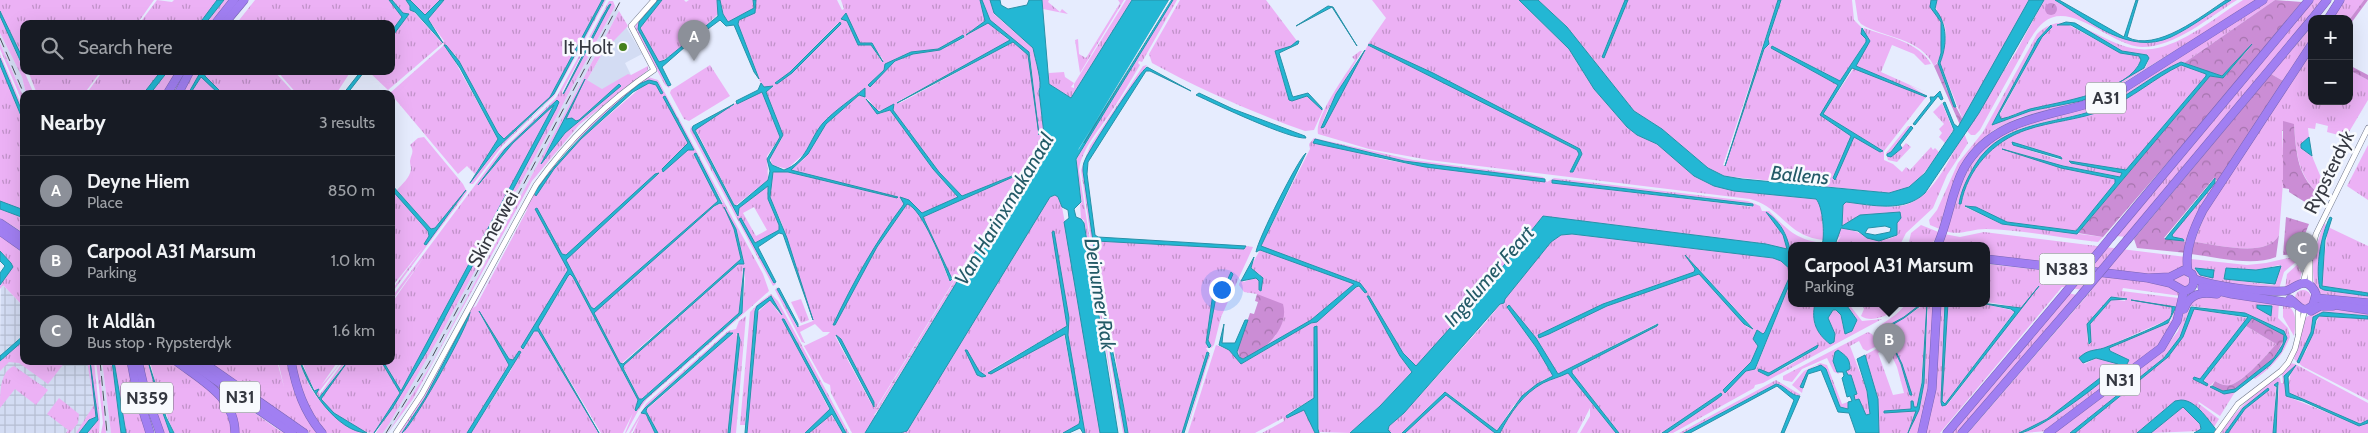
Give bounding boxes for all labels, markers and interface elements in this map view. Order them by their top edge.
map controls [2308,15,2353,105]
button: + [2308,15,2353,60]
search box [20,20,395,75]
pin: A [678,20,710,61]
icon: search [38,34,66,62]
text: Search here [78,36,172,59]
place label: It Holt [563,36,614,59]
marker: It Holt [617,41,629,53]
button: − [2308,60,2353,105]
road number: A31 [2086,82,2126,114]
text: Nearby [40,110,106,135]
text: 3 results [319,113,375,132]
street label: Rypsterdyk [2299,126,2359,217]
water label: Van Harinxmakanaal [949,128,1059,289]
water label: Ballens [1770,160,1830,190]
text: Deyne Hiem [87,170,190,193]
text: A [51,181,61,200]
text: 850 m [328,181,375,200]
street label: Skimerwei [463,187,523,271]
text: Place [87,193,123,212]
water label: Ingelumer Feart [1439,220,1540,331]
pin: C [2286,232,2318,273]
water label: Deinumer Rak [1079,236,1121,353]
text: Carpool A31 Marsum [87,240,256,263]
popup [1788,242,1990,307]
text: B [51,251,61,270]
text: 1.0 km [331,251,375,270]
road number: N383 [2040,253,2094,284]
text: Carpool A31 Marsum [1805,254,1974,277]
text: Parking [87,263,136,282]
your location [1209,277,1235,303]
text: Parking [1805,277,1854,296]
text: It Aldlân [87,310,155,333]
text: C [51,321,61,340]
text: 1.6 km [333,321,375,340]
pin: B [1873,323,1905,364]
text: Bus stop · Rypsterdyk [87,333,231,352]
road number: N31 [2100,364,2140,396]
road number: N359 [121,382,173,413]
road number: N31 [220,382,260,412]

